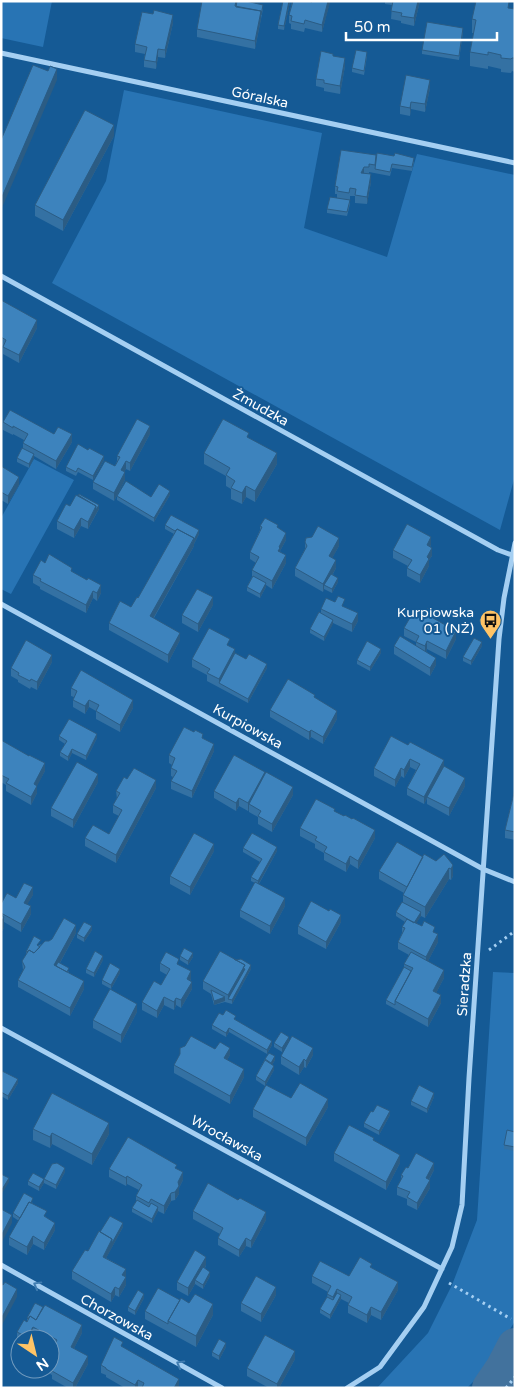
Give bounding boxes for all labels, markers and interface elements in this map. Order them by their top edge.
scale bar [346,10,497,42]
text: 50 m [354,18,391,36]
street label: Góralska [230,83,290,112]
street label: Żmudzka [230,385,292,430]
place label: Kurpiowska 01 (NŻ) [397,604,474,637]
bus stop icon: Kurpiowska 01 (NŻ) [478,608,502,639]
street label: Kurpiowska [210,700,286,753]
street label: Sieradzka [454,951,475,1017]
street label: Wrocławska [188,1112,266,1165]
one-way arrow [34,1281,43,1291]
street label: Chorzowska [77,1290,156,1344]
north arrow [10,1329,60,1379]
text: N [33,1354,52,1374]
one-way arrow [176,1360,185,1370]

